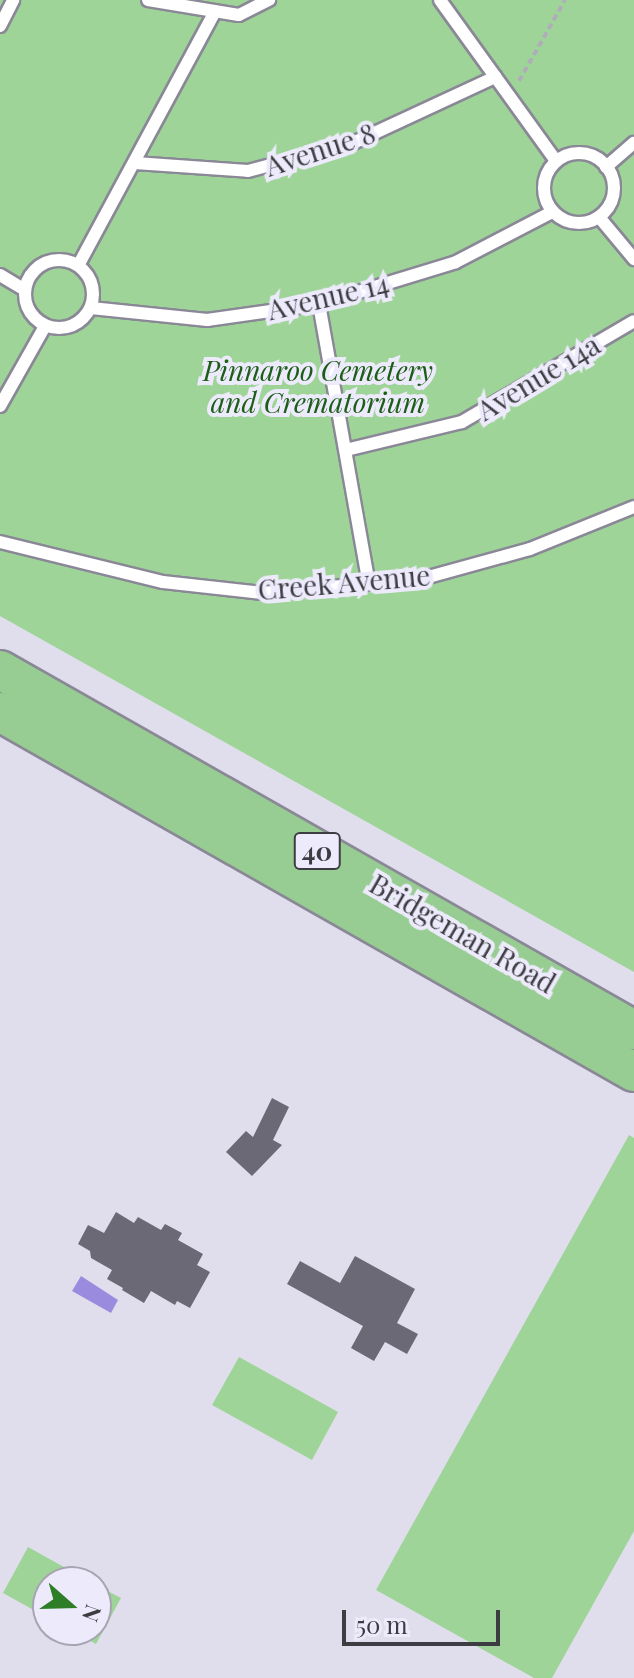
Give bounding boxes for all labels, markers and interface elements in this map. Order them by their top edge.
street label: Avenue 8 [261,115,379,183]
street label: Avenue 14 [264,266,392,326]
street label: Avenue 14a [470,327,606,427]
park label: Pinnaroo Cemetery and Crematorium [203,353,433,419]
street label: Creek Avenue [256,558,432,606]
road number: 40 [293,829,341,873]
street label: Bridgeman Road [364,866,562,1000]
north arrow [32,1566,112,1646]
scale bar [346,1594,504,1644]
text: N [76,1601,109,1626]
text: 50 m [356,1608,408,1640]

